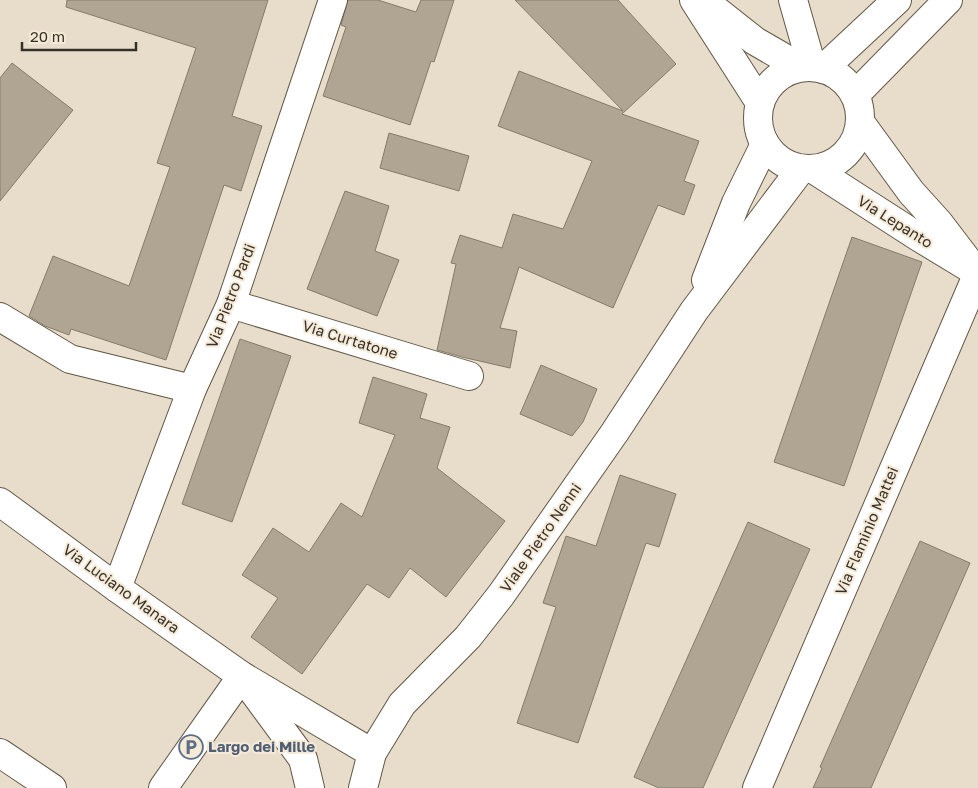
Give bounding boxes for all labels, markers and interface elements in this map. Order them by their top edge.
scale bar [22,20,136,52]
text: 20 m [30,27,65,45]
street label: Via Lepanto [855,191,936,251]
street label: Via Pietro Pardi [202,241,258,350]
street label: Via Curtatone [300,316,401,362]
street label: Via Flaminio Mattei [831,464,901,597]
street label: Viale Pietro Nenni [496,479,585,596]
street label: Via Luciano Manara [60,540,183,636]
parking icon: Largo dei Mille [178,734,204,760]
place label: Largo dei Mille [208,737,315,755]

